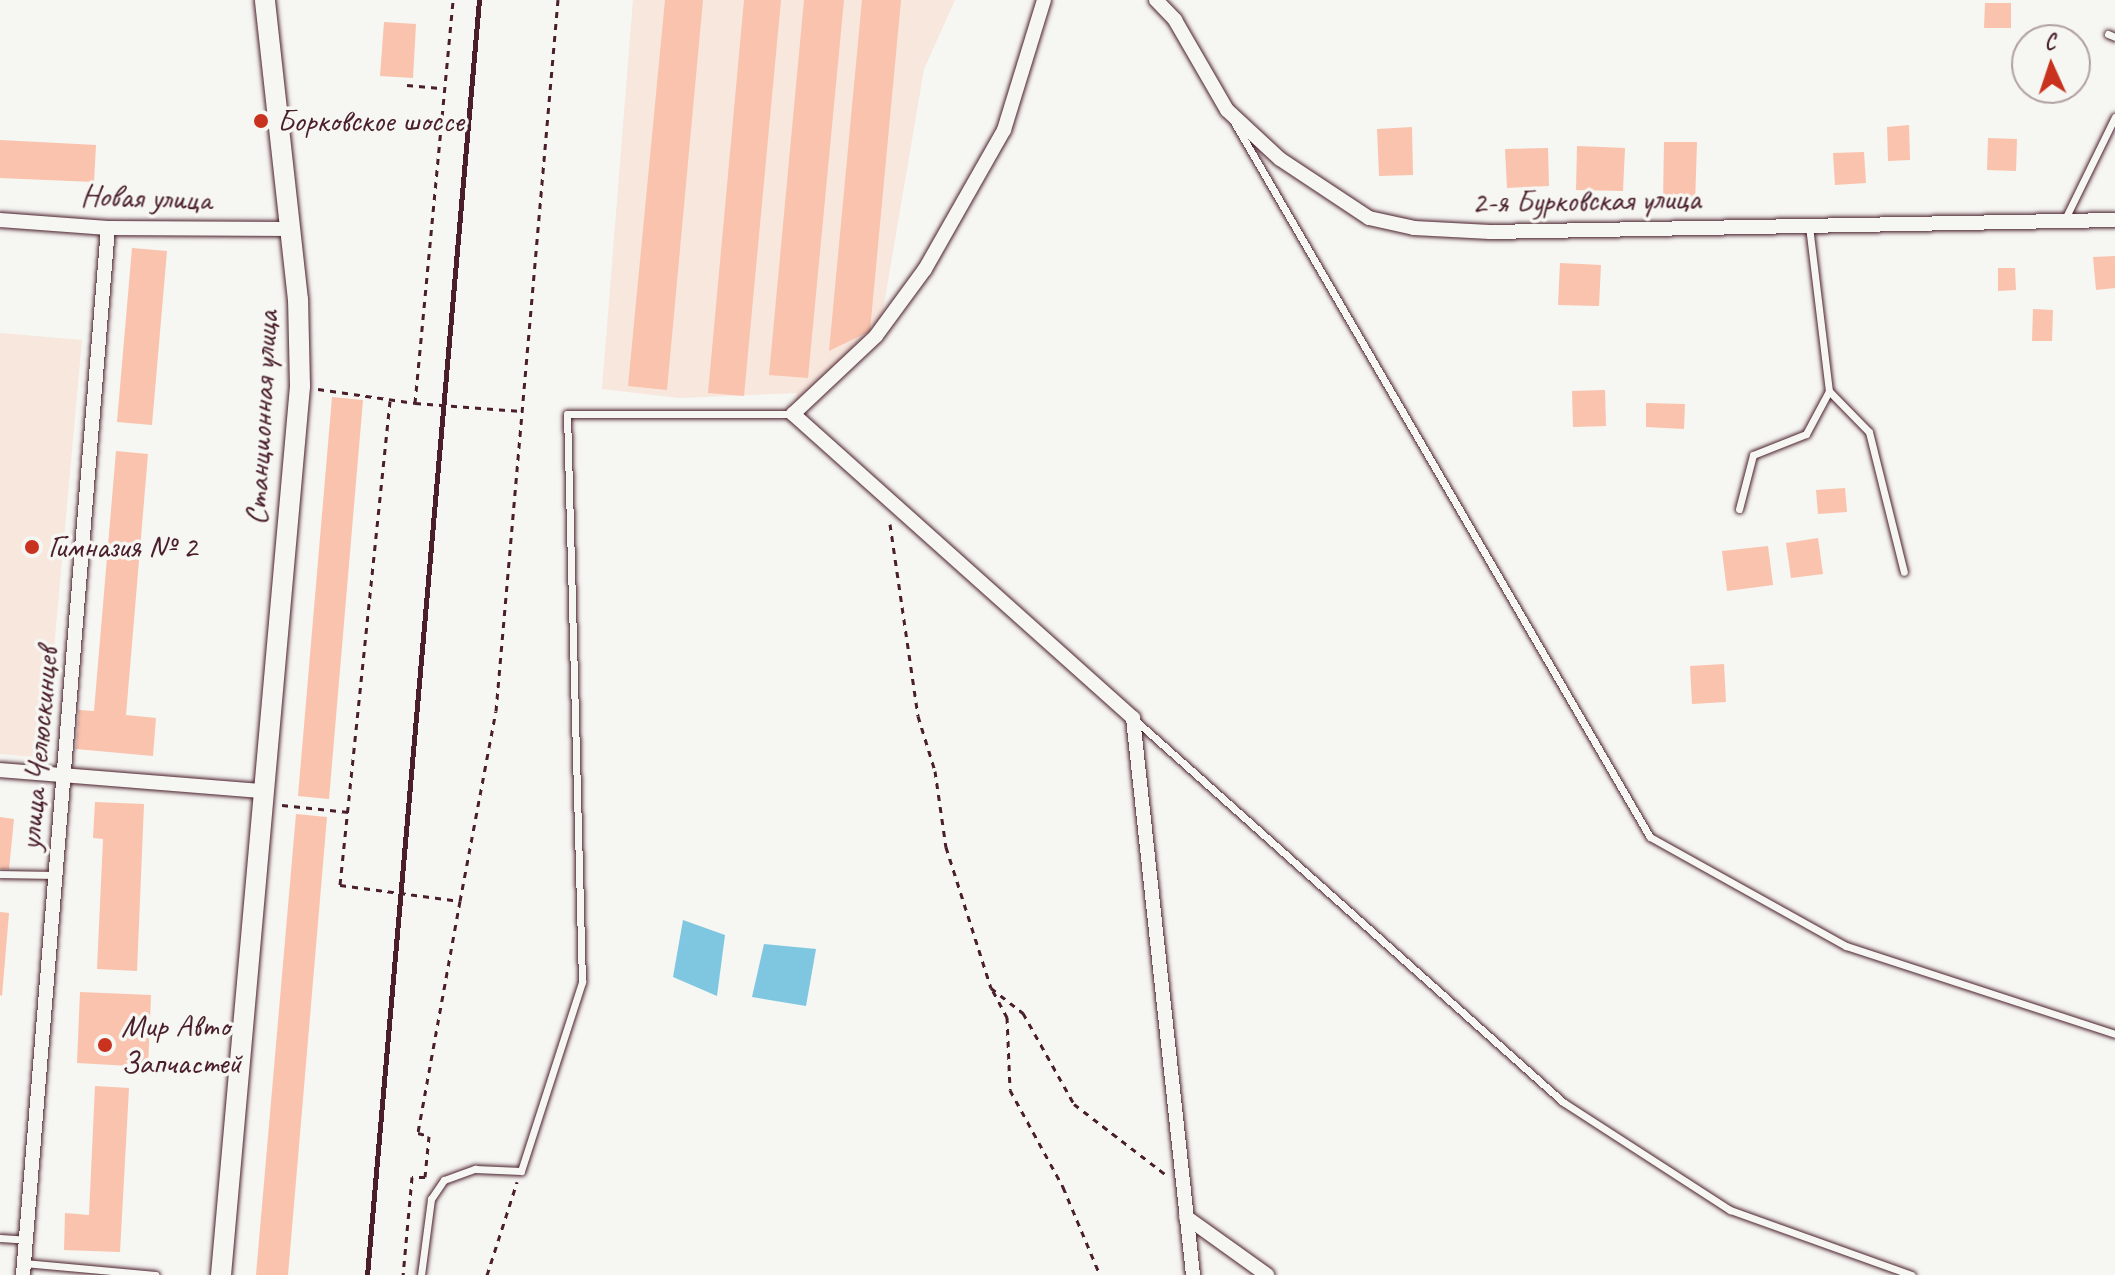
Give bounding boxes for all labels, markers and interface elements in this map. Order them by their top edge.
north arrow [2011,24,2091,104]
text: С [2044,28,2056,56]
place label: Борковское шоссе [277,102,466,140]
marker: Борковское шоссе [252,112,270,130]
street label: Новая улица [79,177,213,219]
street label: 2-я Бурковская улица [1470,180,1702,222]
street label: Станционная улица [237,309,287,527]
place label: Гимназия № 2 [48,528,197,566]
marker: Гимназия № 2 [23,538,41,556]
street label: улица Челюскинцев [11,646,67,852]
place label: Мир Авто Запчастей [121,1008,241,1083]
marker: Мир Авто Запчастей [96,1036,114,1054]

